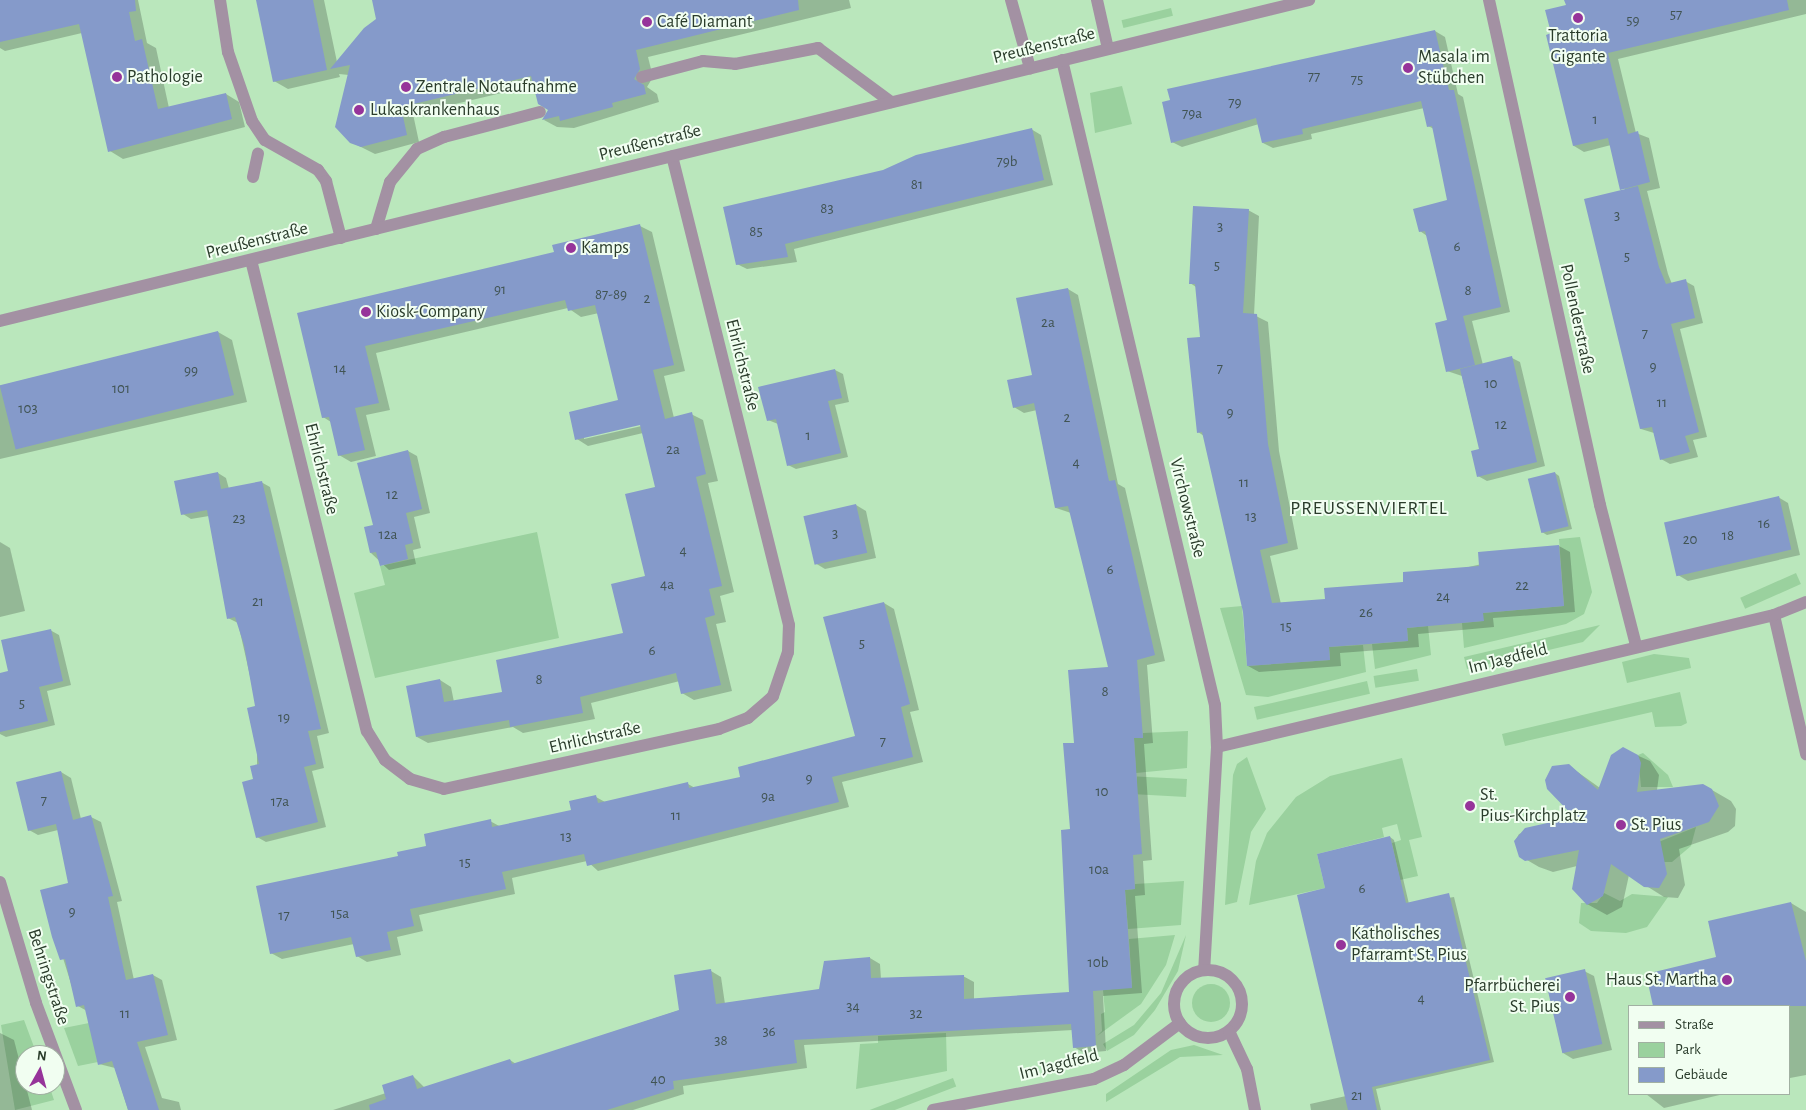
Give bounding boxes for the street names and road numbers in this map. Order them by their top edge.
street label: Preußenstraße [991,23,1097,69]
street label: Preußenstraße [597,120,703,166]
street label: Preußenstraße [204,218,310,264]
street label: Pollenderstraße [1555,262,1599,376]
street label: Ehrlichstraße [720,317,764,413]
street label: Ehrlichstraße [299,421,343,517]
street label: Virchowstraße [1164,456,1210,560]
street label: Im Jagdfeld [1466,639,1550,679]
street label: Ehrlichstraße [547,717,643,759]
street label: Behringstraße [22,926,74,1028]
street label: Im Jagdfeld [1017,1045,1101,1085]

